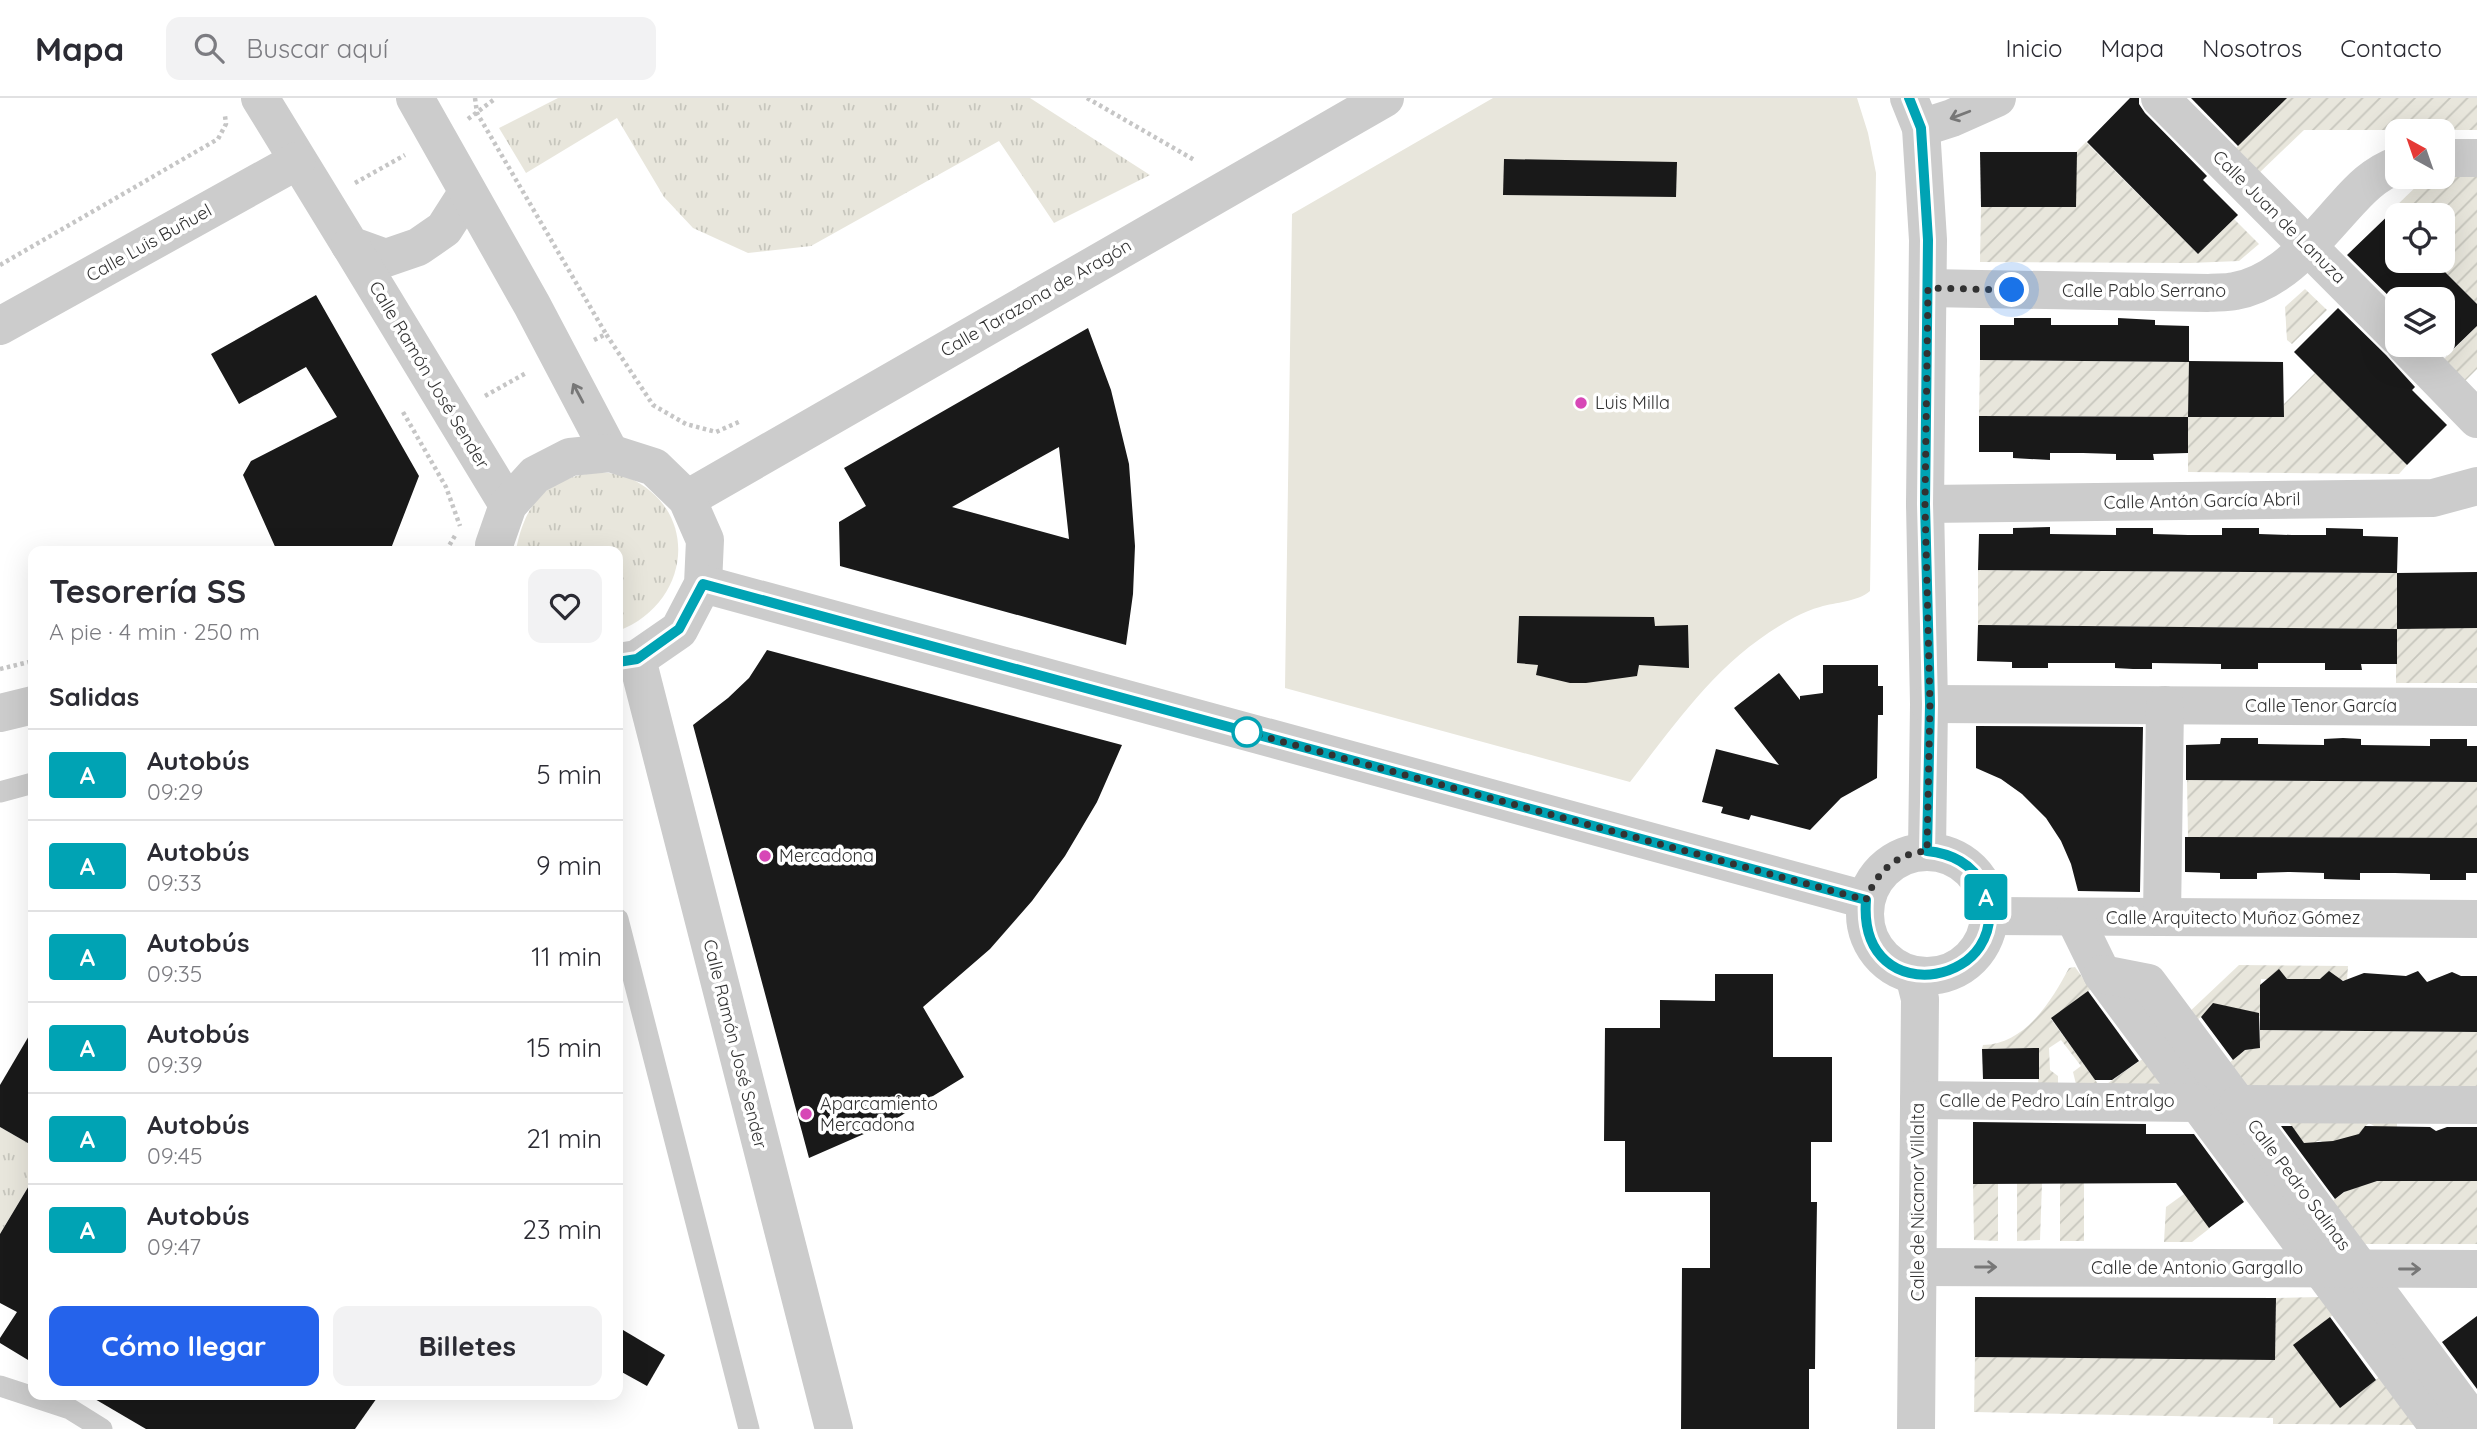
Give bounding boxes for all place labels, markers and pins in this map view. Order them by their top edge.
place label: Luis Milla [1595,391,1670,414]
marker: Luis Milla [1573,395,1589,411]
unlabelled marker [1232,717,1262,747]
place label: Mercadona [779,844,874,867]
marker: Mercadona [757,848,773,864]
place label: Aparcamiento Mercadona [820,1092,938,1136]
marker: Aparcamiento Mercadona [798,1106,814,1122]

